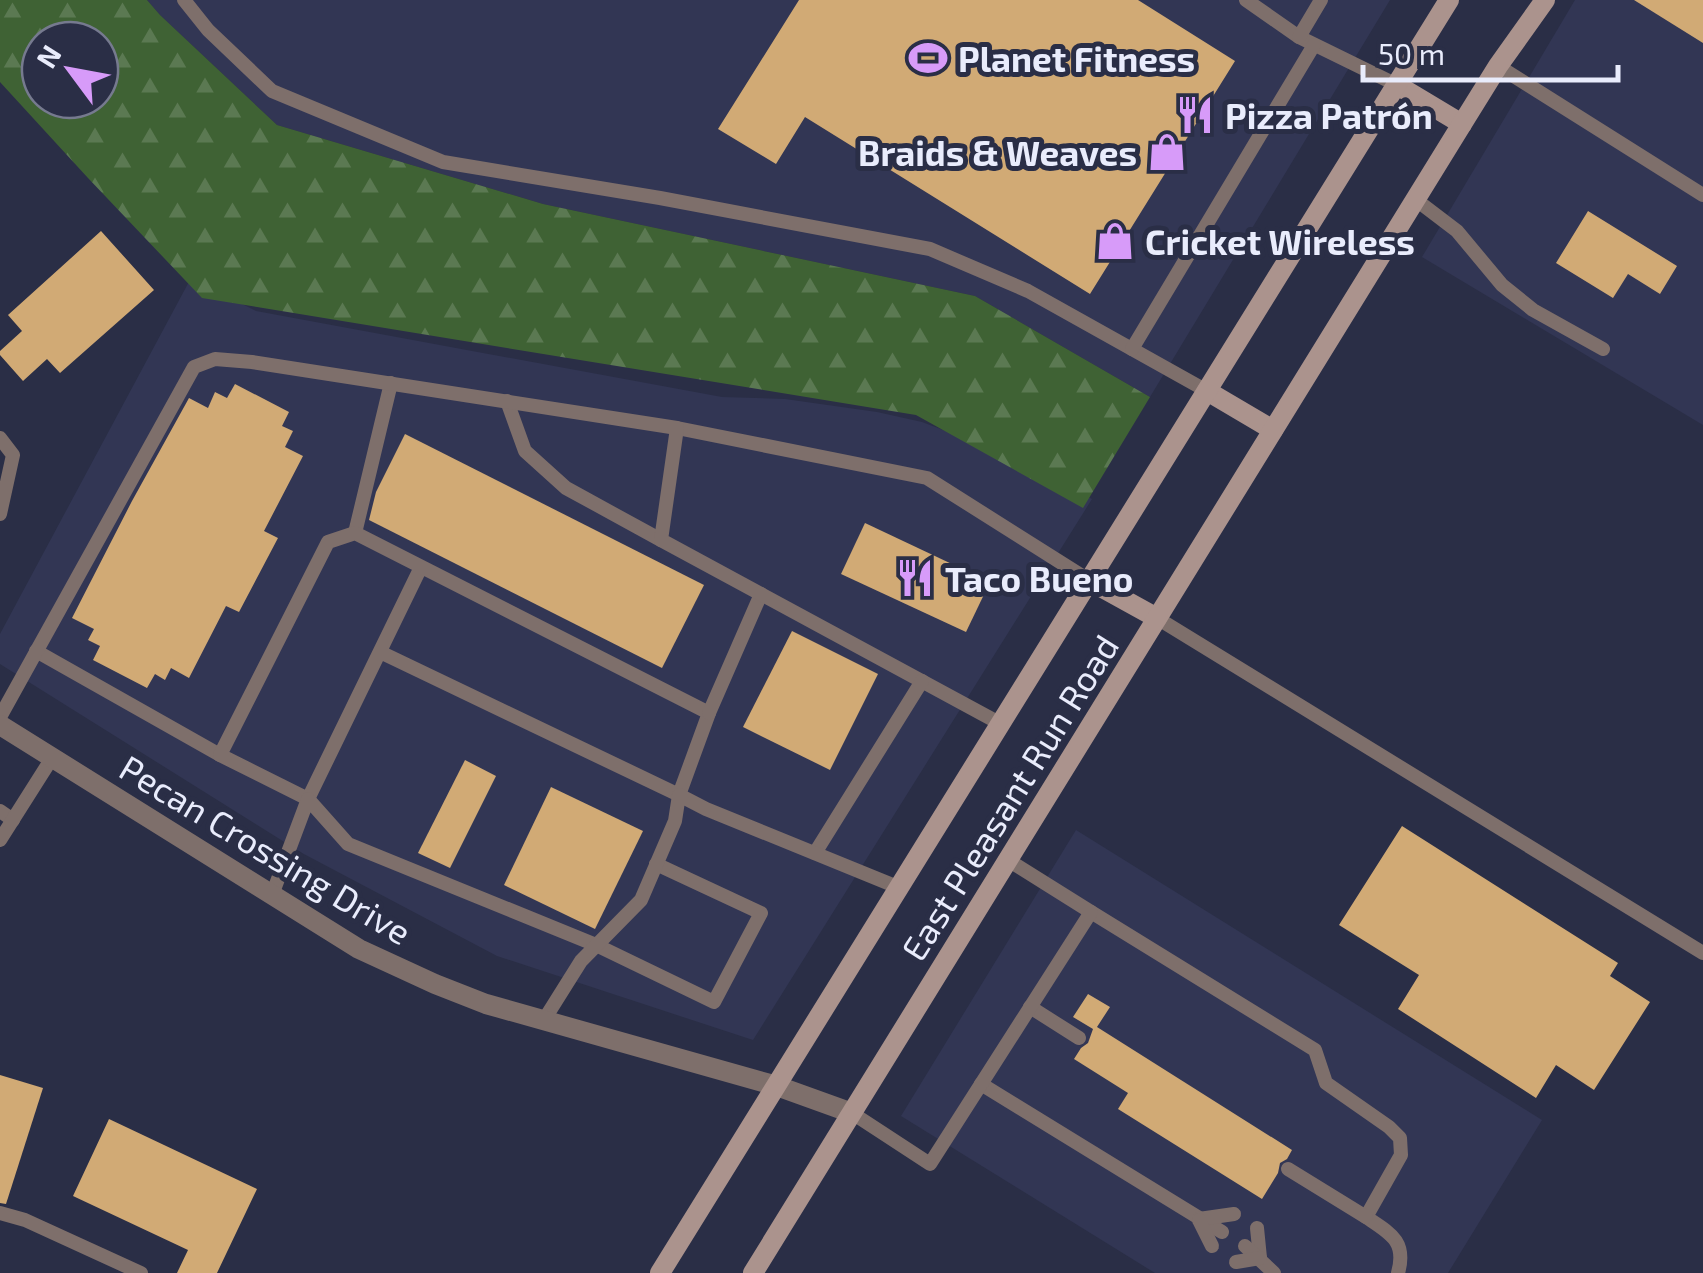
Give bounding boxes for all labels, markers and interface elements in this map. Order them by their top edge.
north arrow [20,20,120,120]
scale bar [1363,20,1618,82]
text: 50 m [1378,35,1445,71]
sports icon: Planet Fitness [907,37,949,79]
place label: Planet Fitness [958,37,1195,79]
text: N [28,39,68,74]
restaurant icon: Pizza Patrón [1174,94,1216,136]
place label: Pizza Patrón [1225,94,1433,136]
place label: Braids & Weaves [858,131,1137,173]
shop icon: Braids & Weaves [1146,131,1188,173]
shop icon: Cricket Wireless [1094,220,1136,262]
place label: Cricket Wireless [1145,220,1415,262]
restaurant icon: Taco Bueno [894,557,936,599]
place label: Taco Bueno [945,557,1133,599]
street label: East Pleasant Run Road [892,627,1126,967]
street label: Pecan Crossing Drive [113,745,419,953]

